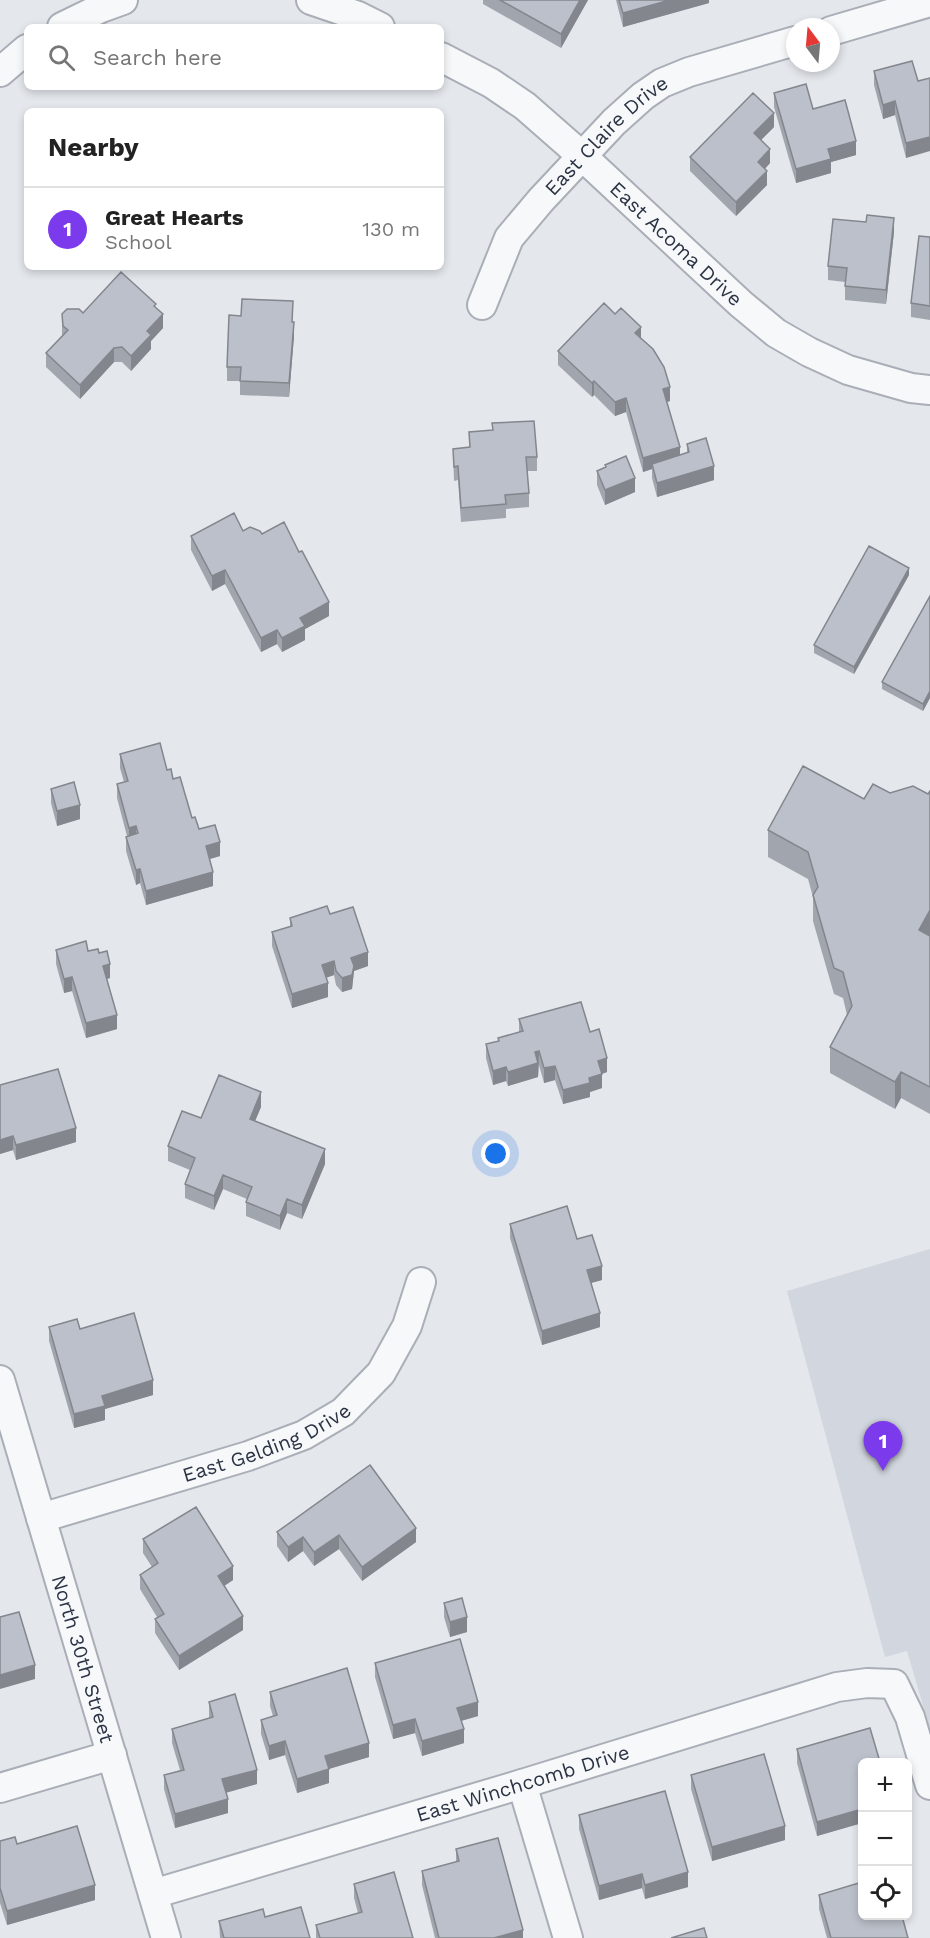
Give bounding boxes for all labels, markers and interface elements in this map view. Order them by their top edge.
north arrow [786,18,840,72]
search box [24,24,444,90]
icon: search [45,41,78,74]
text: Search here [93,45,222,70]
street label: East Claire Drive [540,71,672,200]
text: Nearby [48,132,139,162]
street label: East Acoma Drive [605,176,747,311]
text: Great Hearts [105,205,243,230]
text: 1 [63,217,72,241]
text: 130 m [362,217,420,241]
text: School [105,230,172,254]
your location [481,1139,510,1168]
street label: East Gelding Drive [180,1399,356,1487]
pin: 1 [864,1422,902,1471]
street label: North 30th Street [47,1572,119,1746]
street label: East Winchcomb Drive [413,1740,632,1827]
map controls [858,1758,912,1920]
button: + [858,1758,912,1812]
button: − [858,1812,912,1866]
button: locate [858,1866,912,1920]

